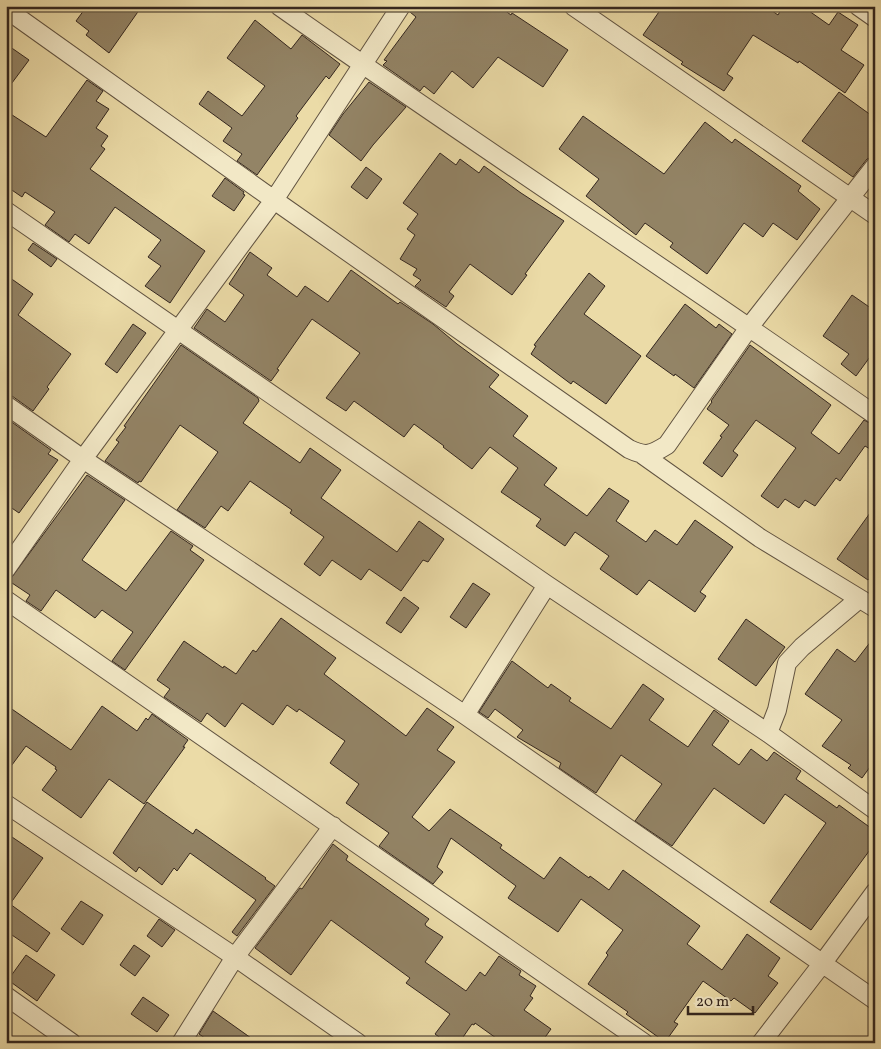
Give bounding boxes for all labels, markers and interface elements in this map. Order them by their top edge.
scale bar [688,984,754,1016]
text: 20 m [696,992,729,1013]

